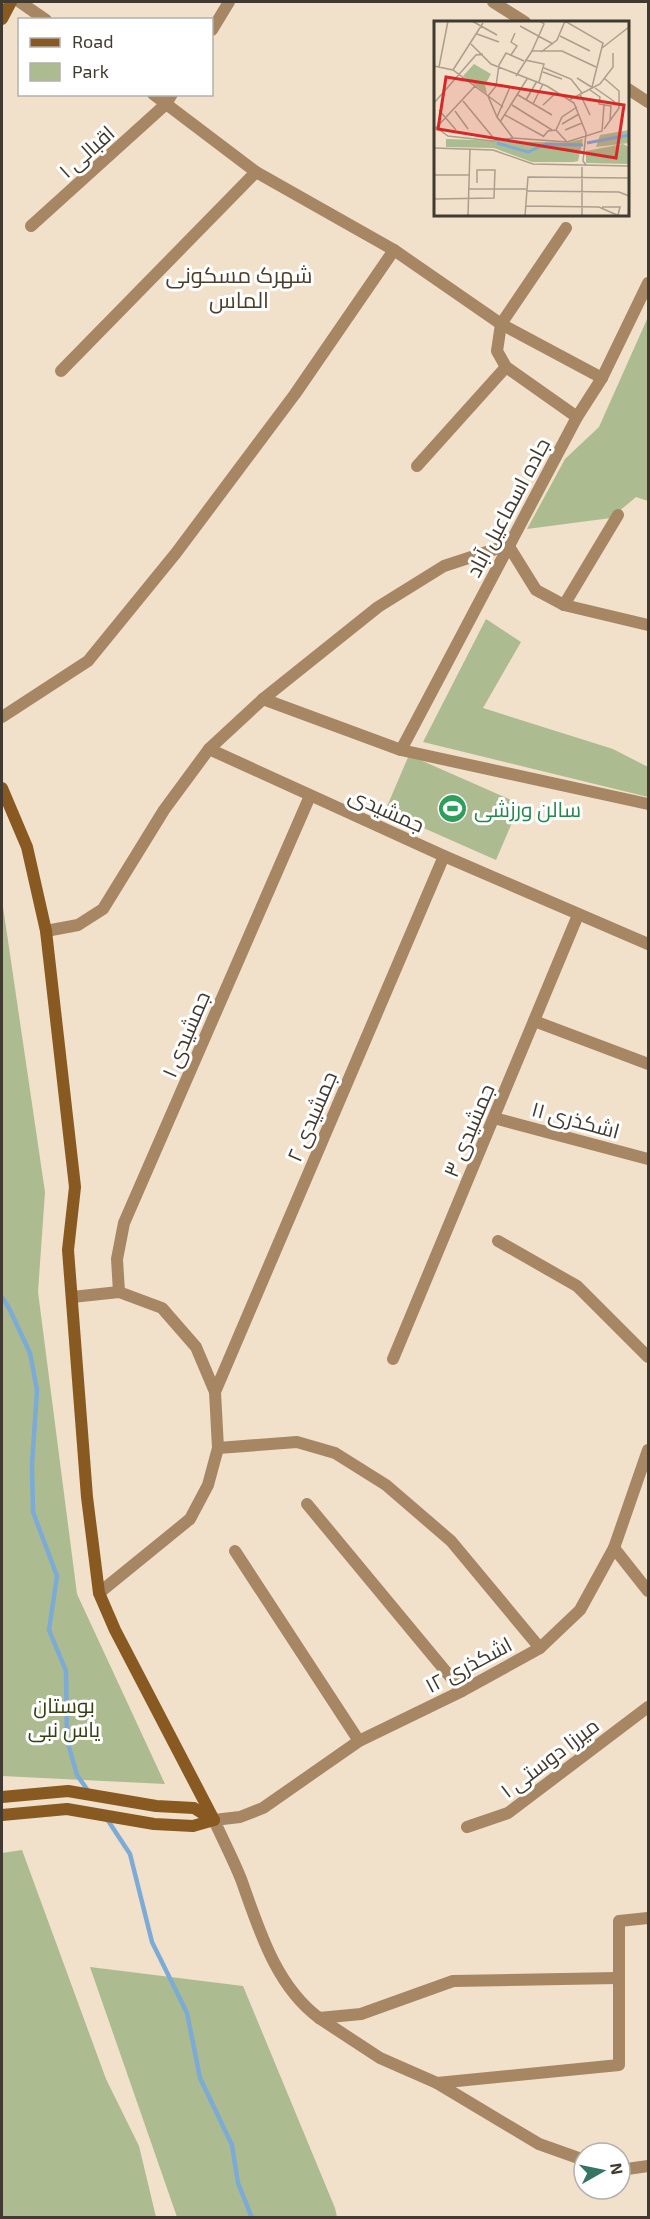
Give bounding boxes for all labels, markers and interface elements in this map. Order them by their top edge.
legend [18,18,213,96]
inset map [434,21,629,216]
text: Road [72,30,113,52]
text: Park [72,60,109,82]
street label: اقبالی ۱ [53,120,120,184]
district label: شهرک مسکونی الماس [165,261,313,314]
street label: جاده اسماعیل آباد [460,433,556,582]
street label: جمشیدی [345,781,429,839]
sports icon: سالن ورزشی [437,792,469,824]
place label: سالن ورزشی [474,796,581,823]
street label: جمشیدی ۱ [156,987,216,1082]
street label: جمشیدی ۲ [281,1067,343,1166]
street label: جمشیدی ۳ [437,1080,501,1181]
street label: اشکذری ۱۱ [529,1095,623,1145]
street label: اشکذری ۱۲ [420,1631,517,1699]
park label: بوستان یاس نبی [28,1692,101,1743]
street label: میرزا دوستی ۱ [495,1712,604,1804]
north arrow [572,2141,632,2201]
text: N [607,2161,628,2176]

